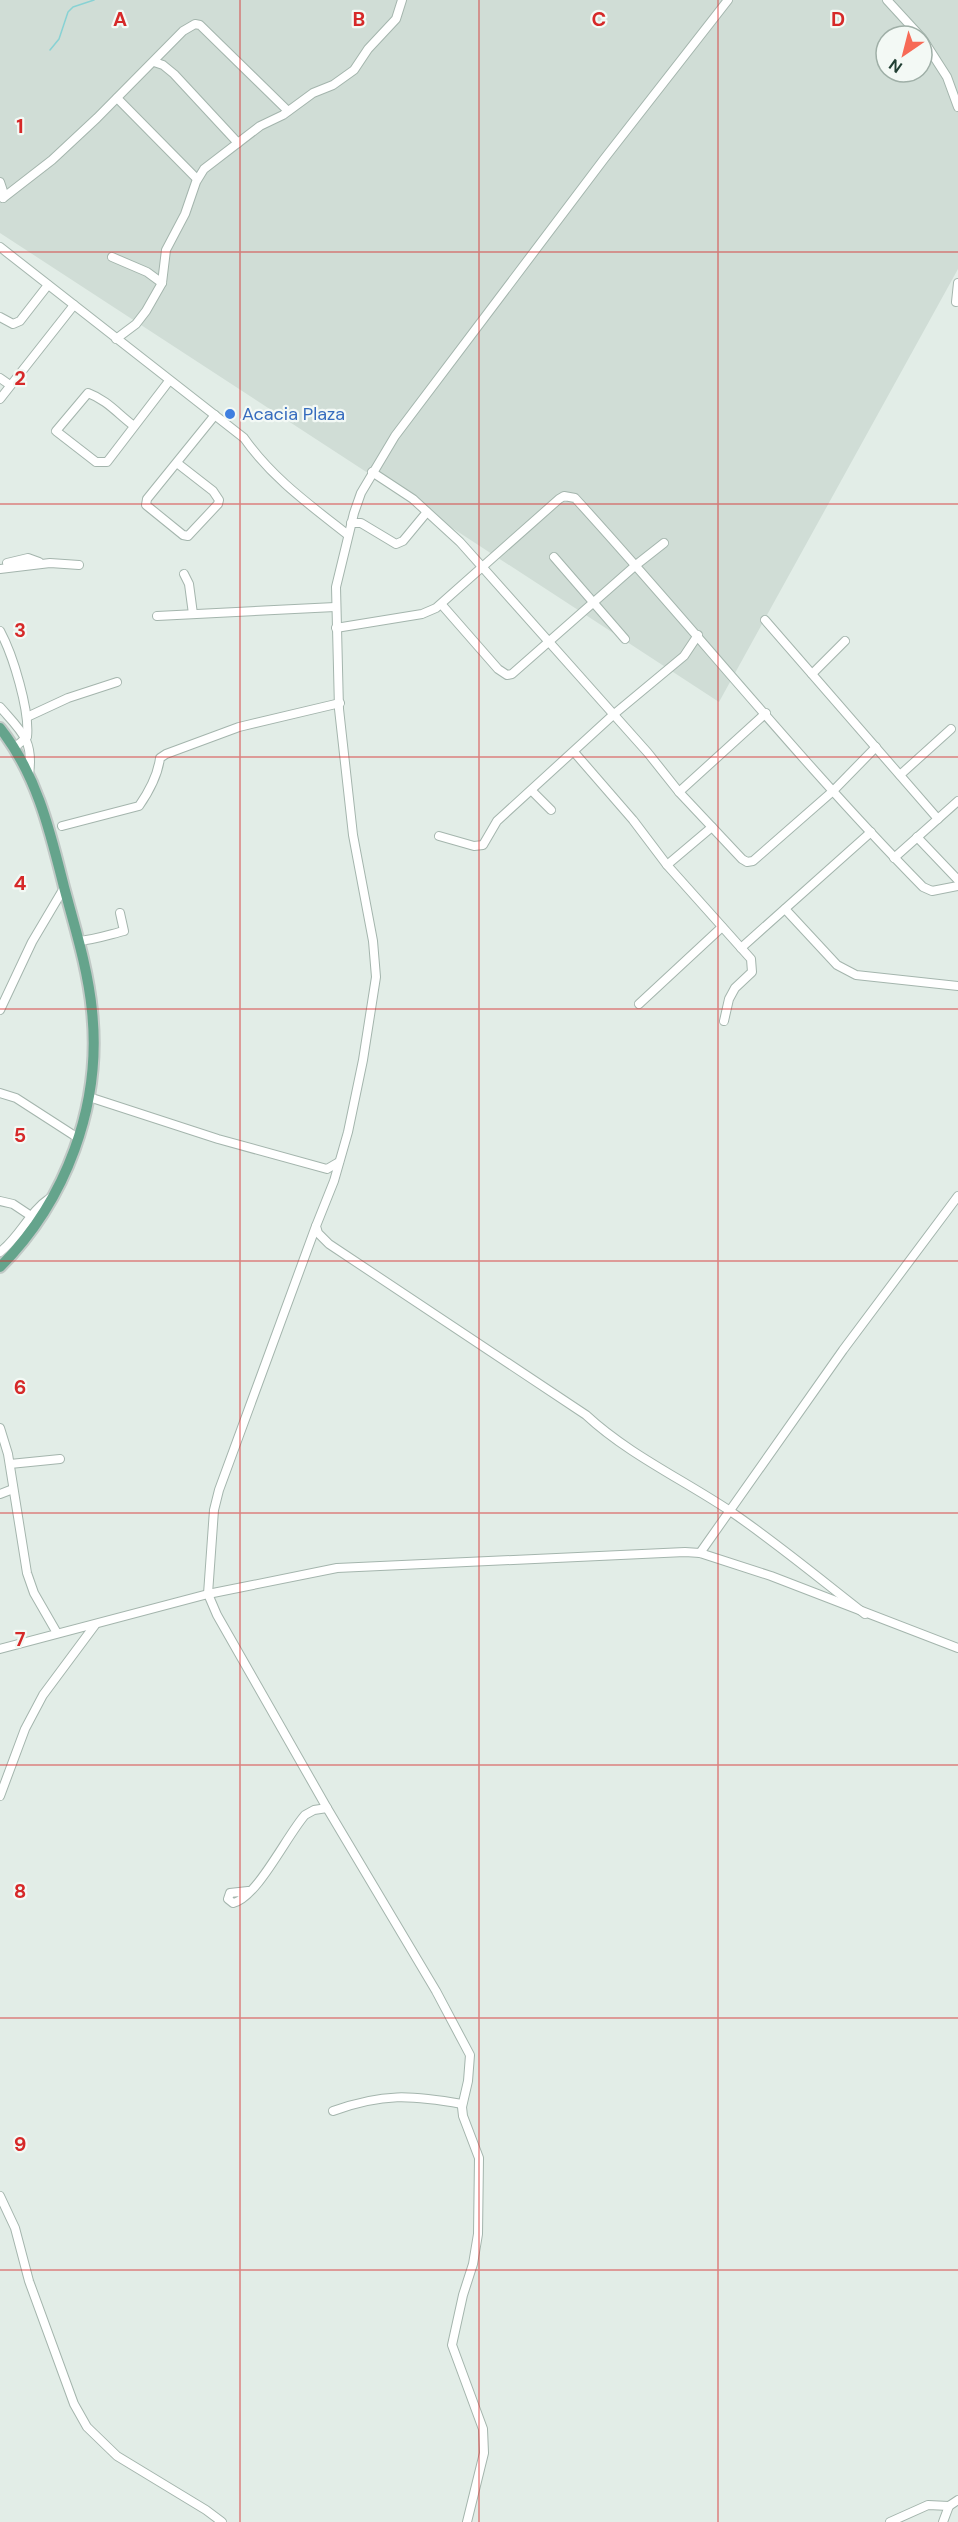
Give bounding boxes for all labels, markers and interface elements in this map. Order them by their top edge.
text: A [113,6,127,32]
text: B [353,6,365,32]
text: C [592,6,606,32]
text: D [831,6,845,32]
north arrow [874,24,934,84]
text: N [885,54,906,78]
text: 1 [16,113,24,139]
text: 2 [14,365,26,391]
place label: Acacia Plaza [242,402,345,426]
marker: Acacia Plaza [223,407,237,421]
text: 3 [14,617,26,643]
text: 4 [14,870,27,896]
text: 5 [14,1122,26,1148]
text: 6 [14,1374,26,1400]
text: 7 [15,1626,26,1652]
text: 8 [14,1878,26,1904]
text: 9 [14,2131,26,2157]

